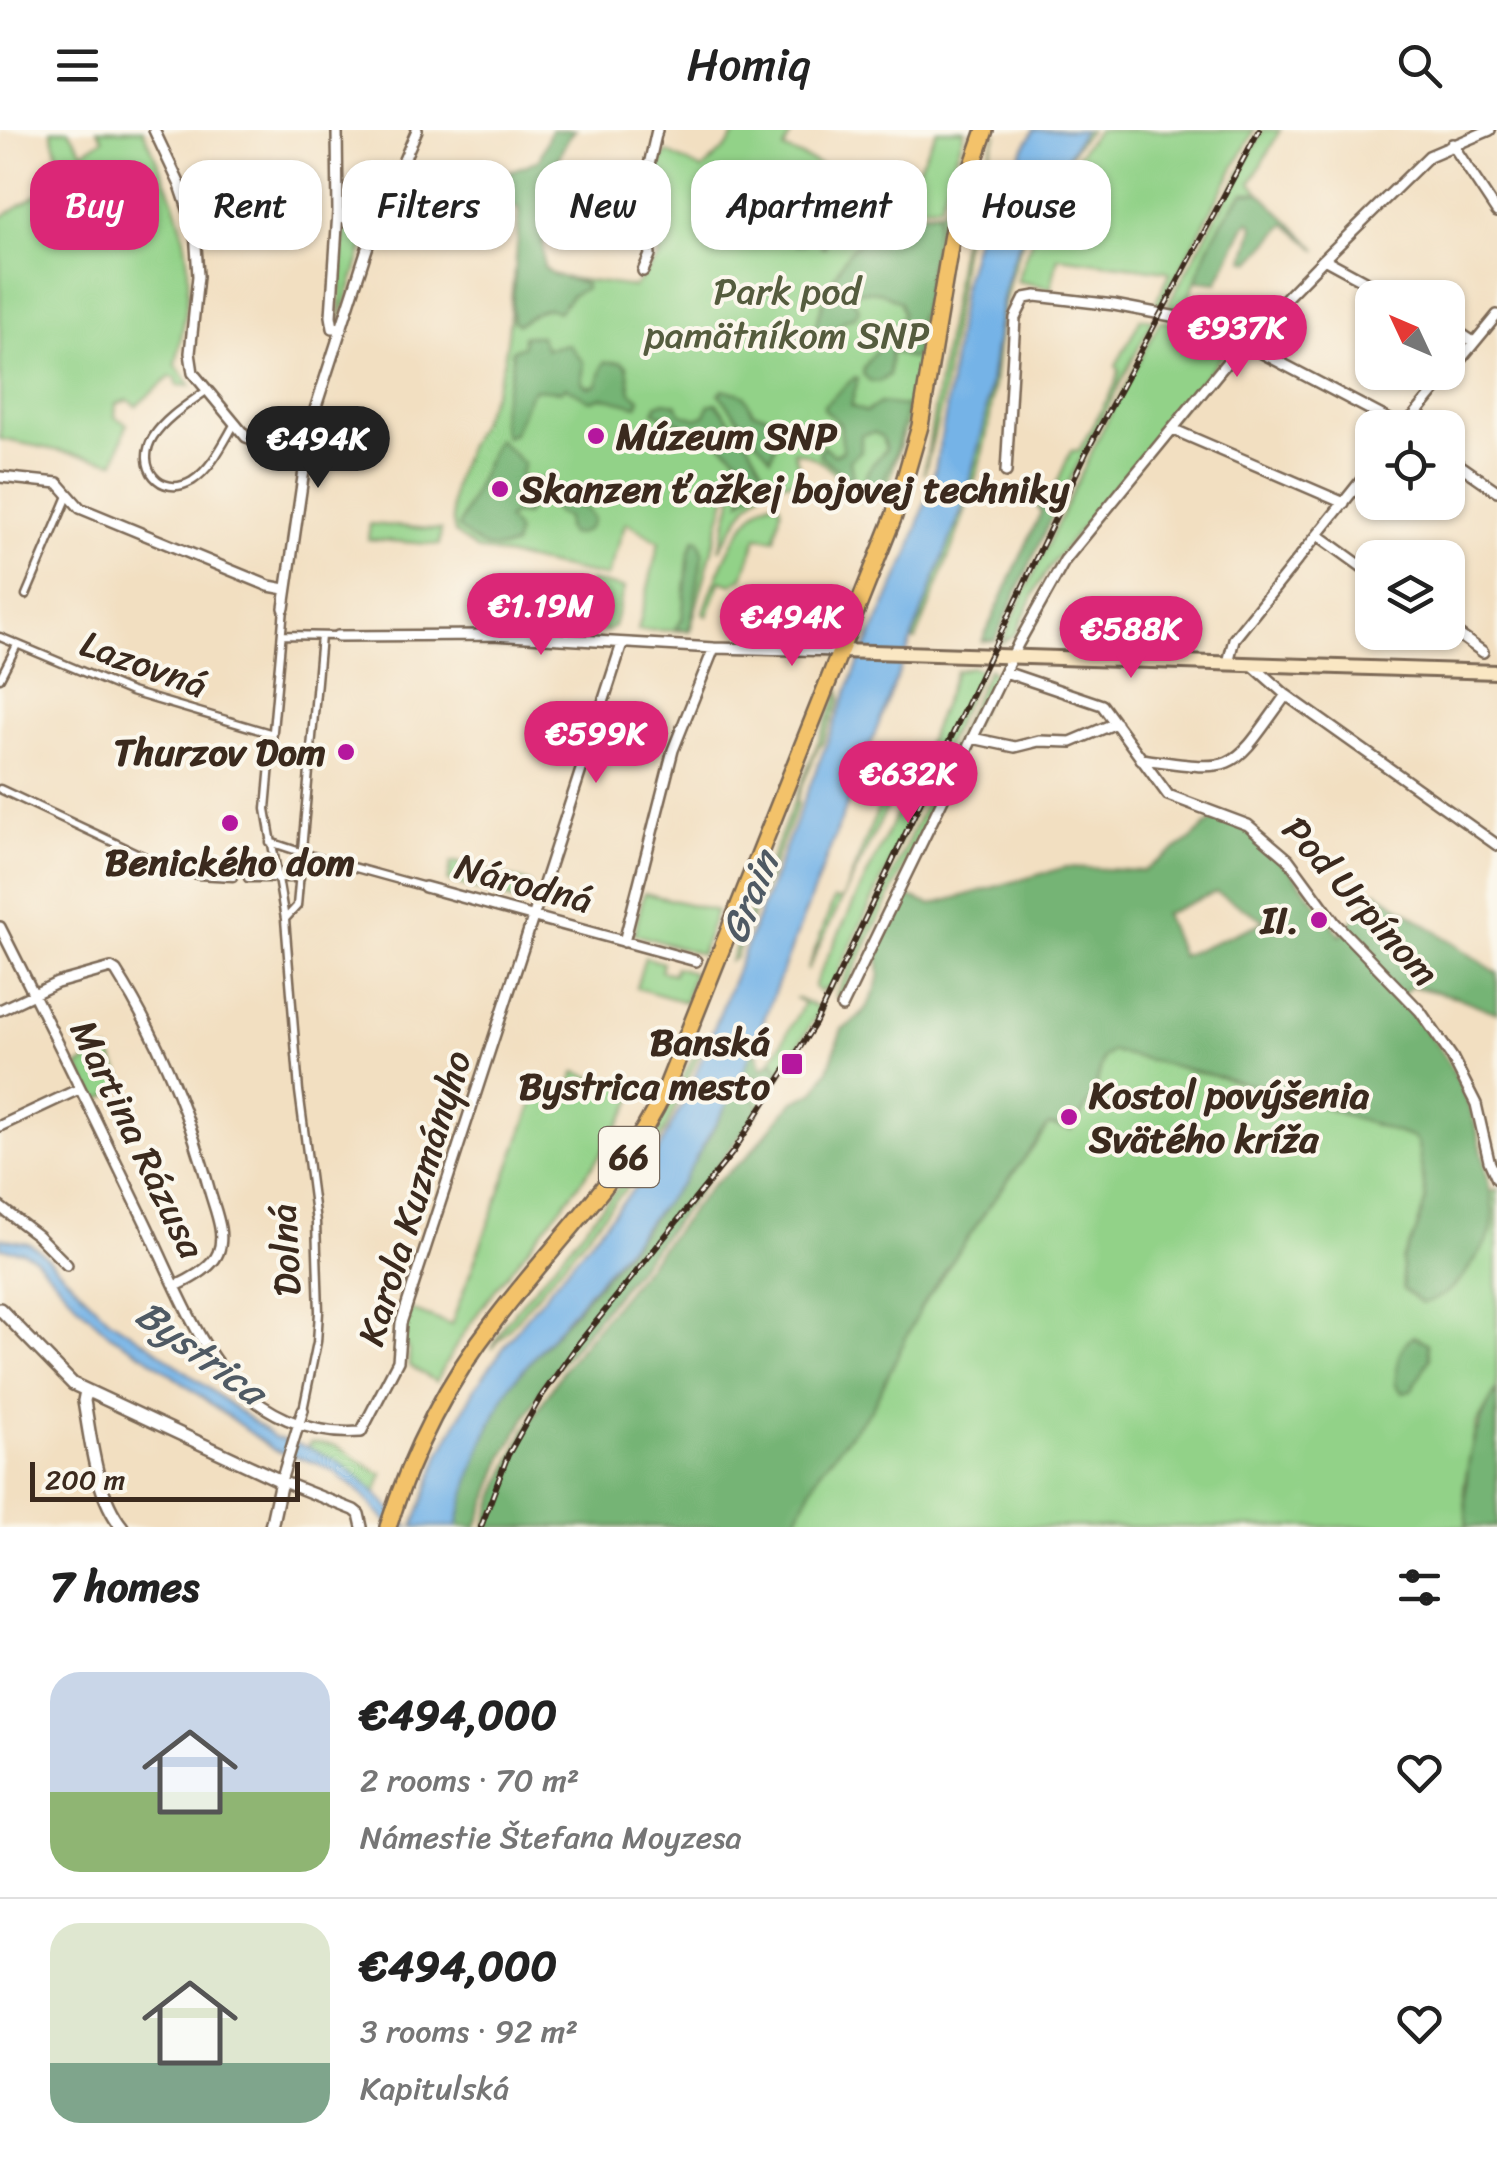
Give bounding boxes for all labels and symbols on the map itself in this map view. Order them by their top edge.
park label: Park pod pamätníkom SNP [643,258,930,369]
north arrow [1355,280,1465,390]
pin: €937K [1167,295,1307,380]
place label: Múzeum SNP [615,403,838,470]
pin: €494K [248,406,388,491]
marker: Múzeum SNP [585,425,607,447]
place label: Skanzen ťažkej bojovej techniky [519,456,1071,523]
marker: Skanzen ťažkej bojovej techniky [489,478,511,500]
pin: €1.19M [460,573,622,658]
pin: €494K [722,584,862,669]
pin: €588K [1061,596,1201,681]
street label: Lazovná [71,611,217,718]
pin: €599K [526,701,666,786]
place label: Thurzov Dom [113,719,326,786]
marker: Thurzov Dom [335,741,357,763]
pin: €632K [838,741,978,826]
street label: Pod Urpínom [1265,800,1457,1003]
marker: Benického dom [219,812,241,834]
place label: Benického dom [105,829,355,896]
street label: Národná [448,833,600,934]
water label: Grain [699,836,802,954]
place label: II. [1259,887,1299,954]
marker: II. [1308,909,1330,931]
street label: Martina Rázusa [51,1008,225,1271]
place label: Banská Bystrica mesto [519,1009,771,1120]
street label: Karola Kuzmányho [338,1042,491,1354]
marker: Banská Bystrica mesto [779,1051,805,1077]
place label: Kostol povýšenia Svätého kríža [1088,1062,1370,1173]
marker: Kostol povýšenia Svätého kríža [1058,1106,1080,1128]
road number: 66 [599,1127,659,1187]
street label: Dolná [250,1202,321,1298]
water label: Bystrica [120,1280,285,1428]
scale bar [30,1457,300,1502]

